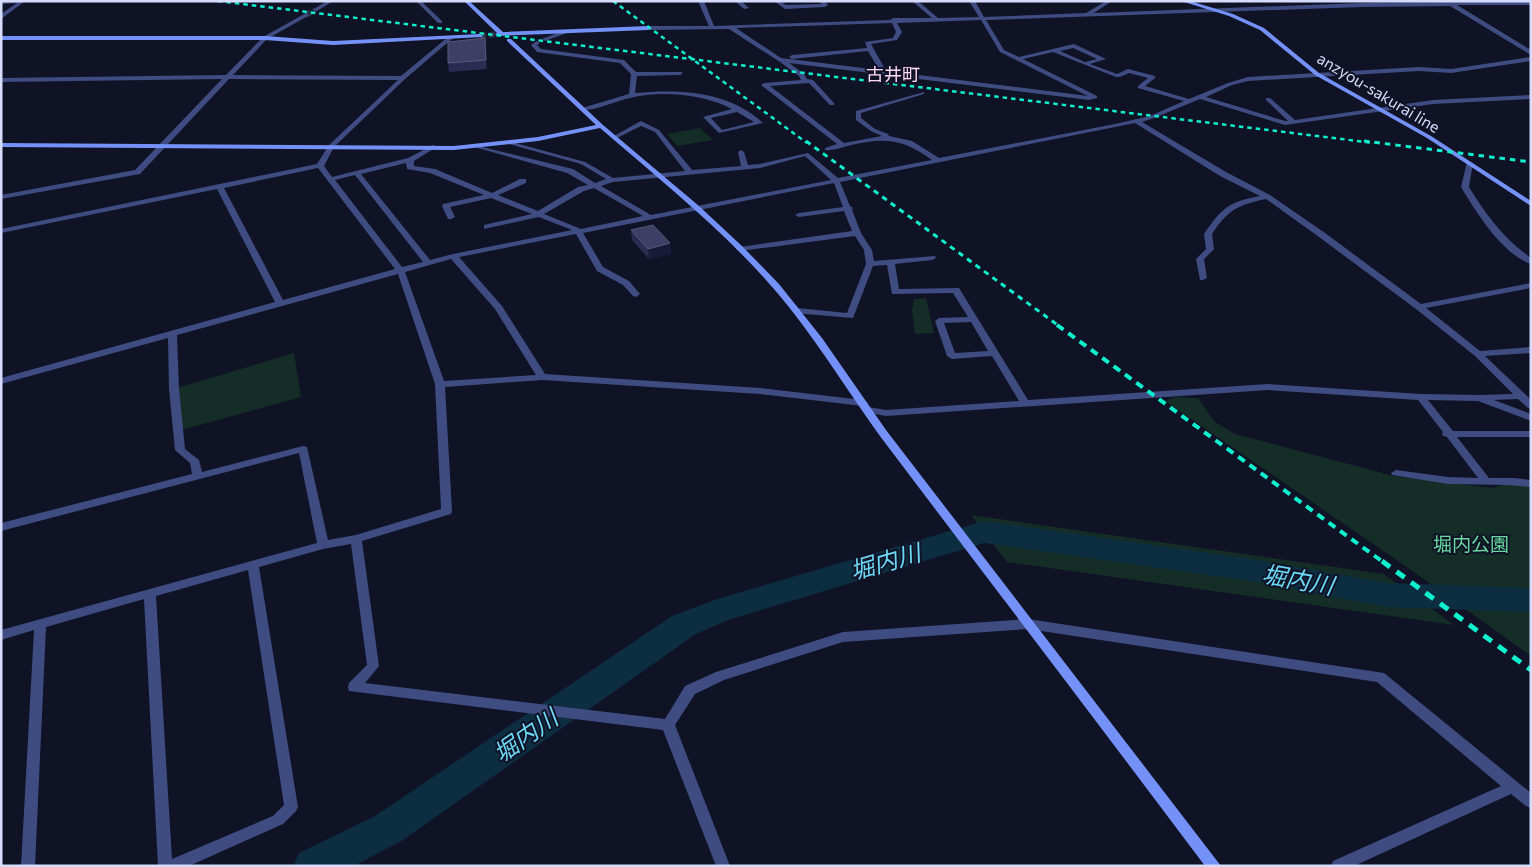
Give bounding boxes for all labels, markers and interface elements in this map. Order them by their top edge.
street label: anzyou-sakurai line [1314,48,1444,136]
district label: 古井町 [866,63,920,85]
park label: 堀内公園 [1433,532,1509,555]
water label: 堀内川 [846,536,926,585]
water label: 堀内川 [1260,558,1339,600]
water label: 堀内川 [487,701,565,768]

